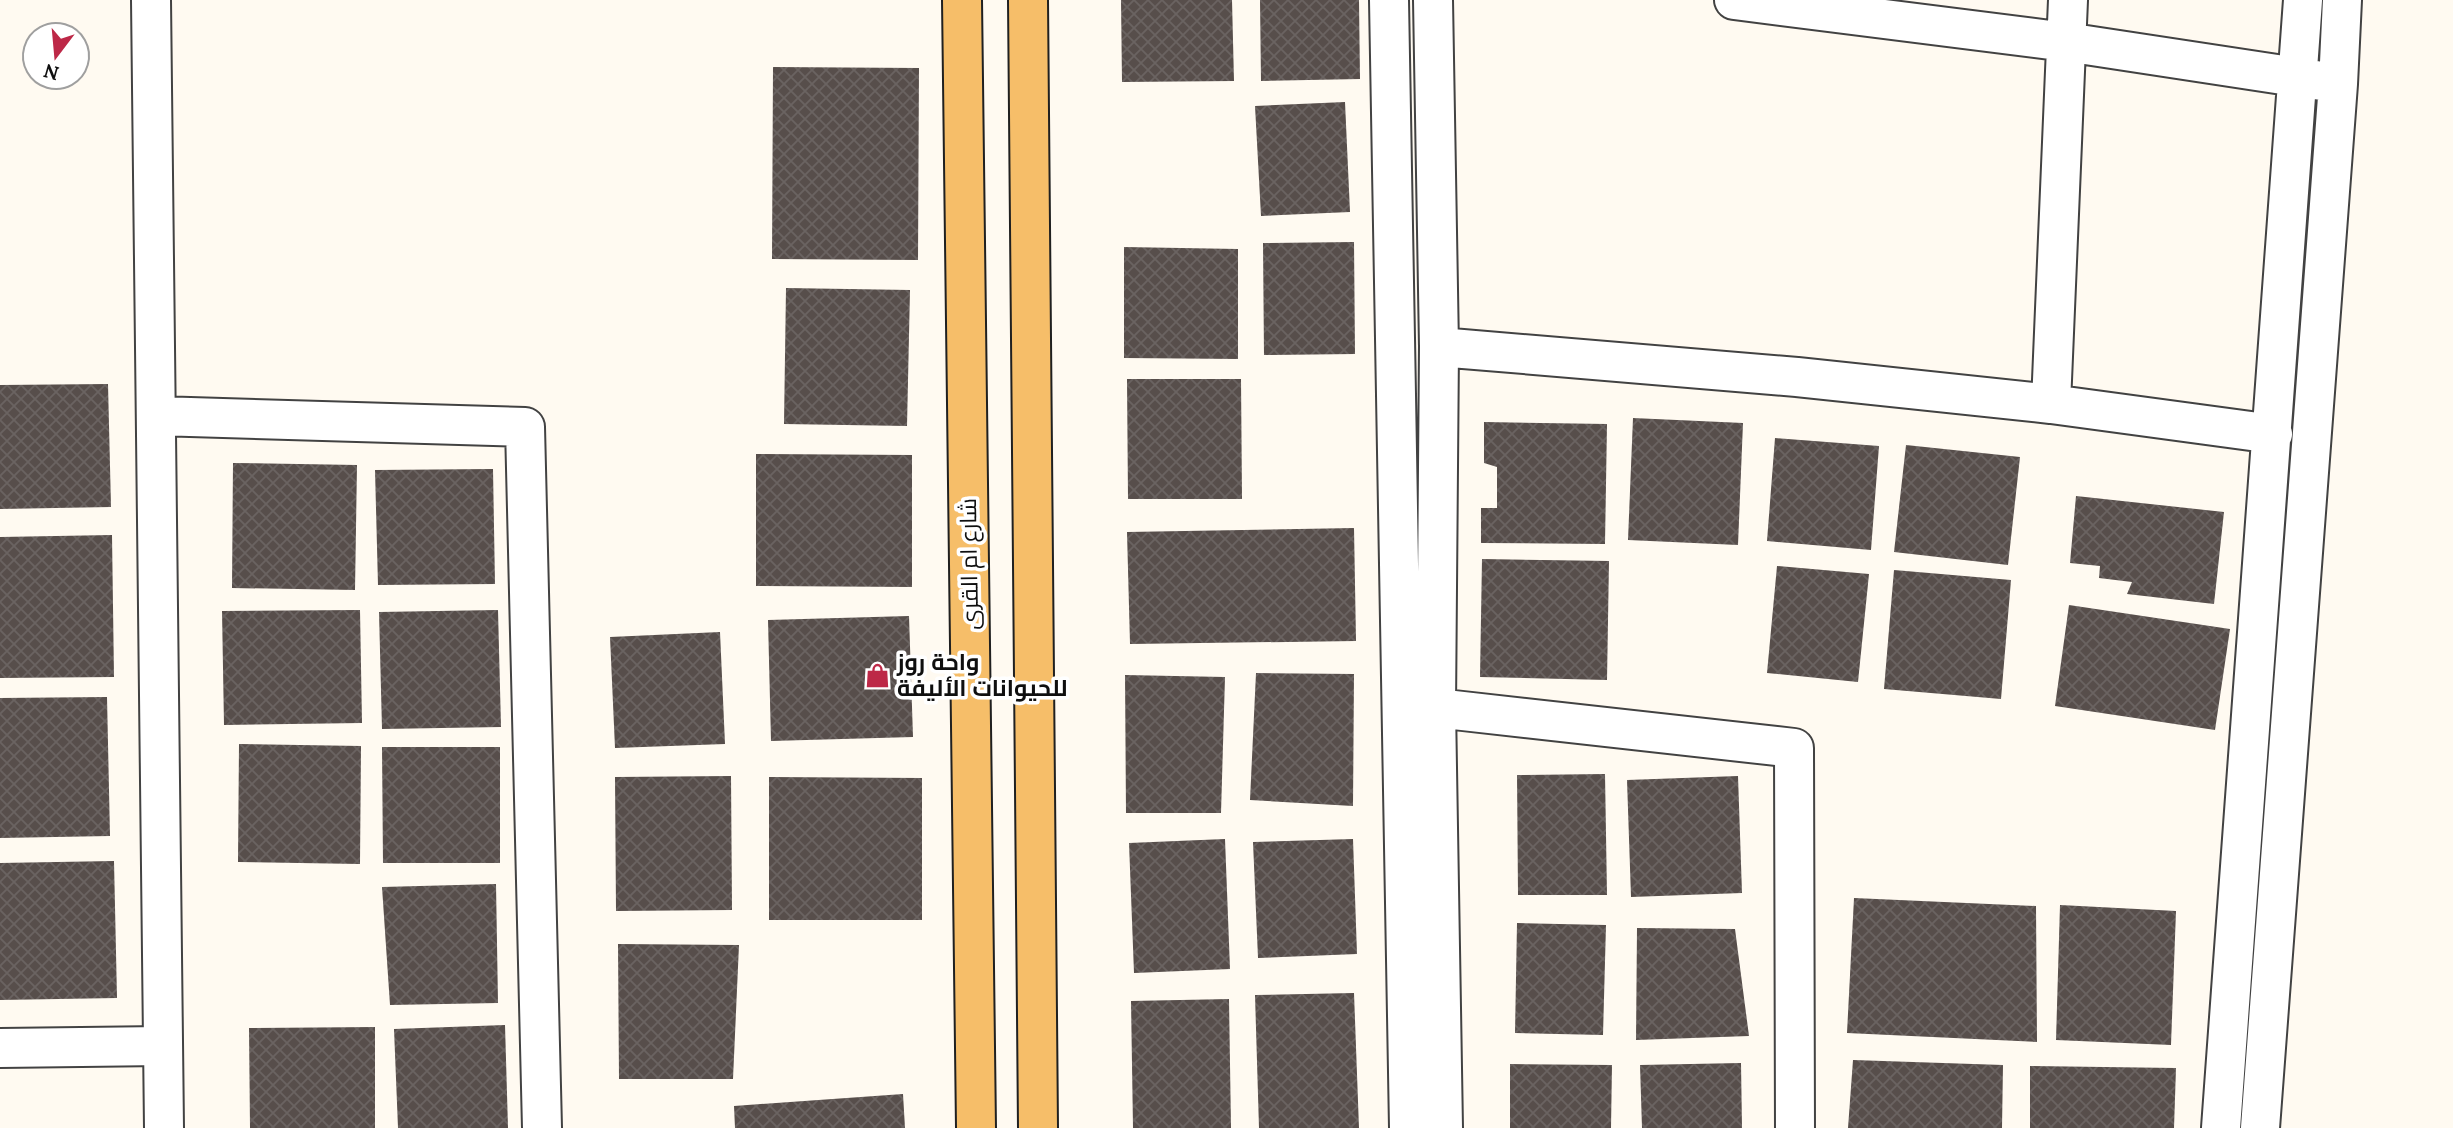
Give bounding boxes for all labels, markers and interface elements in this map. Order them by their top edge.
north arrow [21,21,91,91]
text: N [41,59,62,86]
street label: شارع ام القرى [953,498,986,630]
place label: واحة روز للحيوانات الأليفة [896,647,1068,702]
shop icon: واحة روز للحيوانات الأليفة [863,661,891,689]

